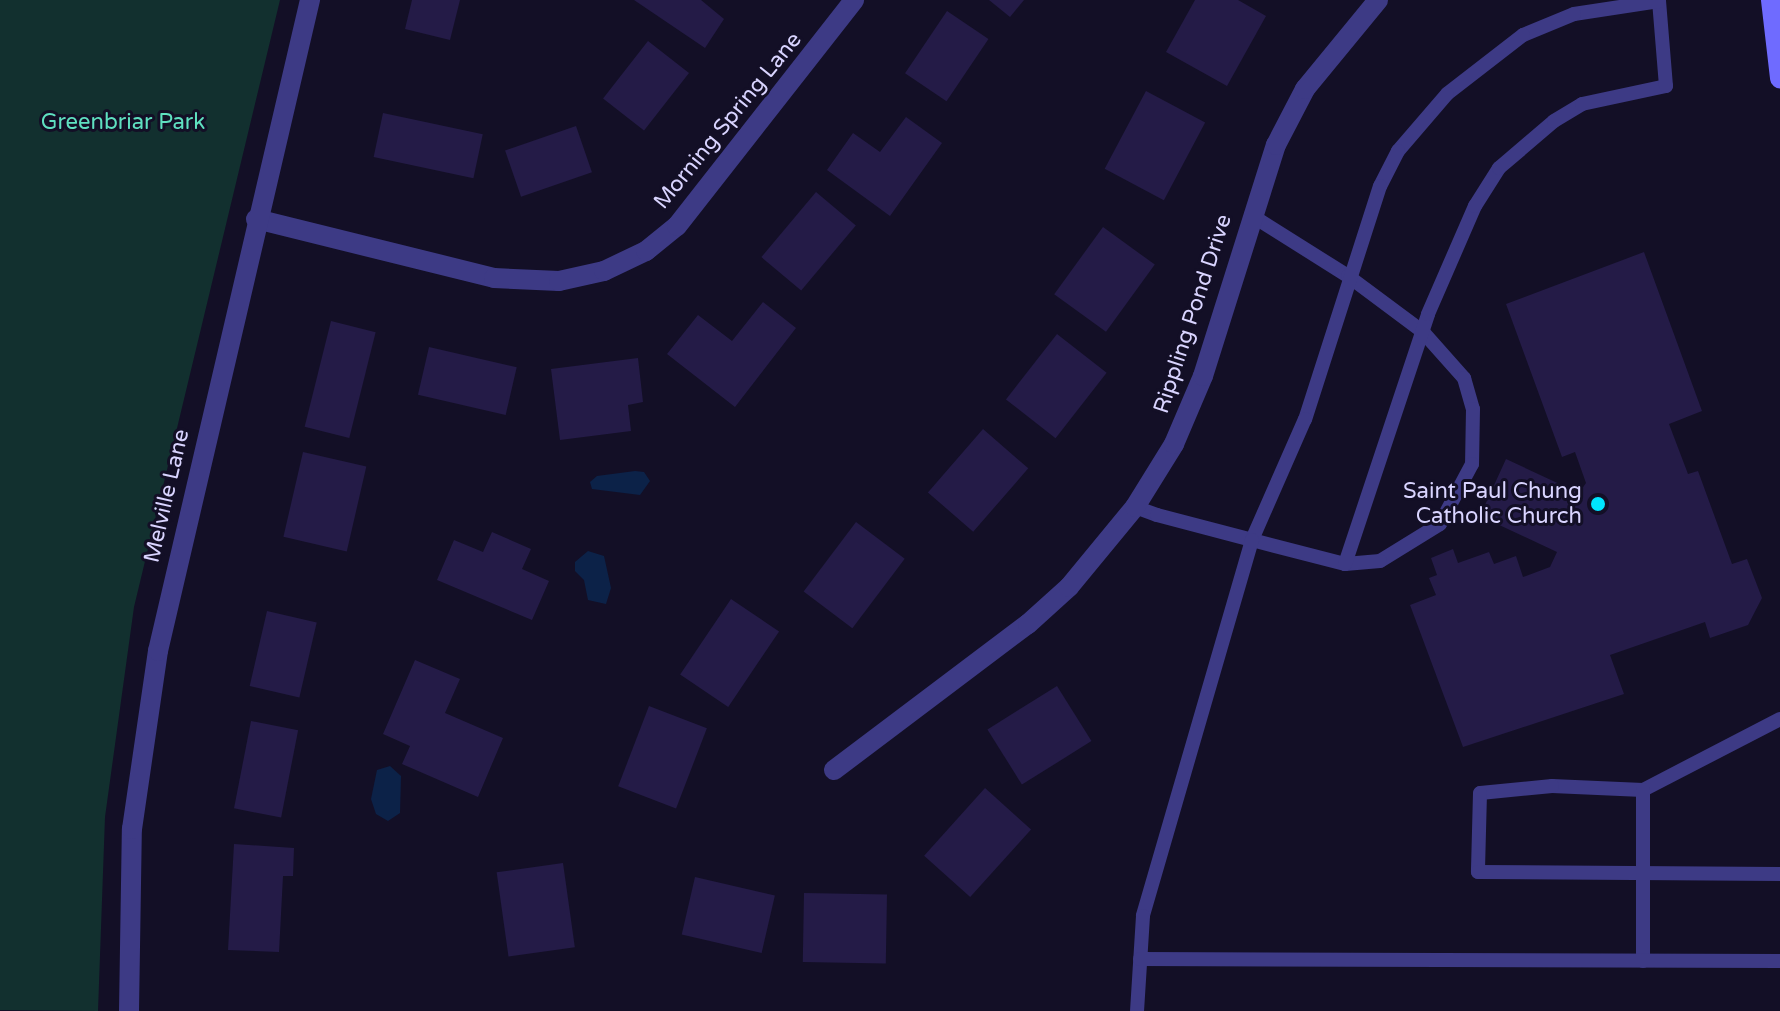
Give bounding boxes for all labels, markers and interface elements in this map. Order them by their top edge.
street label: Morning Spring Lane [649,27,807,215]
park label: Greenbriar Park [41,110,205,136]
street label: Rippling Pond Drive [1148,211,1238,417]
street label: Melville Lane [139,427,195,565]
place label: Saint Paul Chung Catholic Church [1403,478,1582,530]
marker: Saint Paul Chung Catholic Church [1589,495,1607,513]

